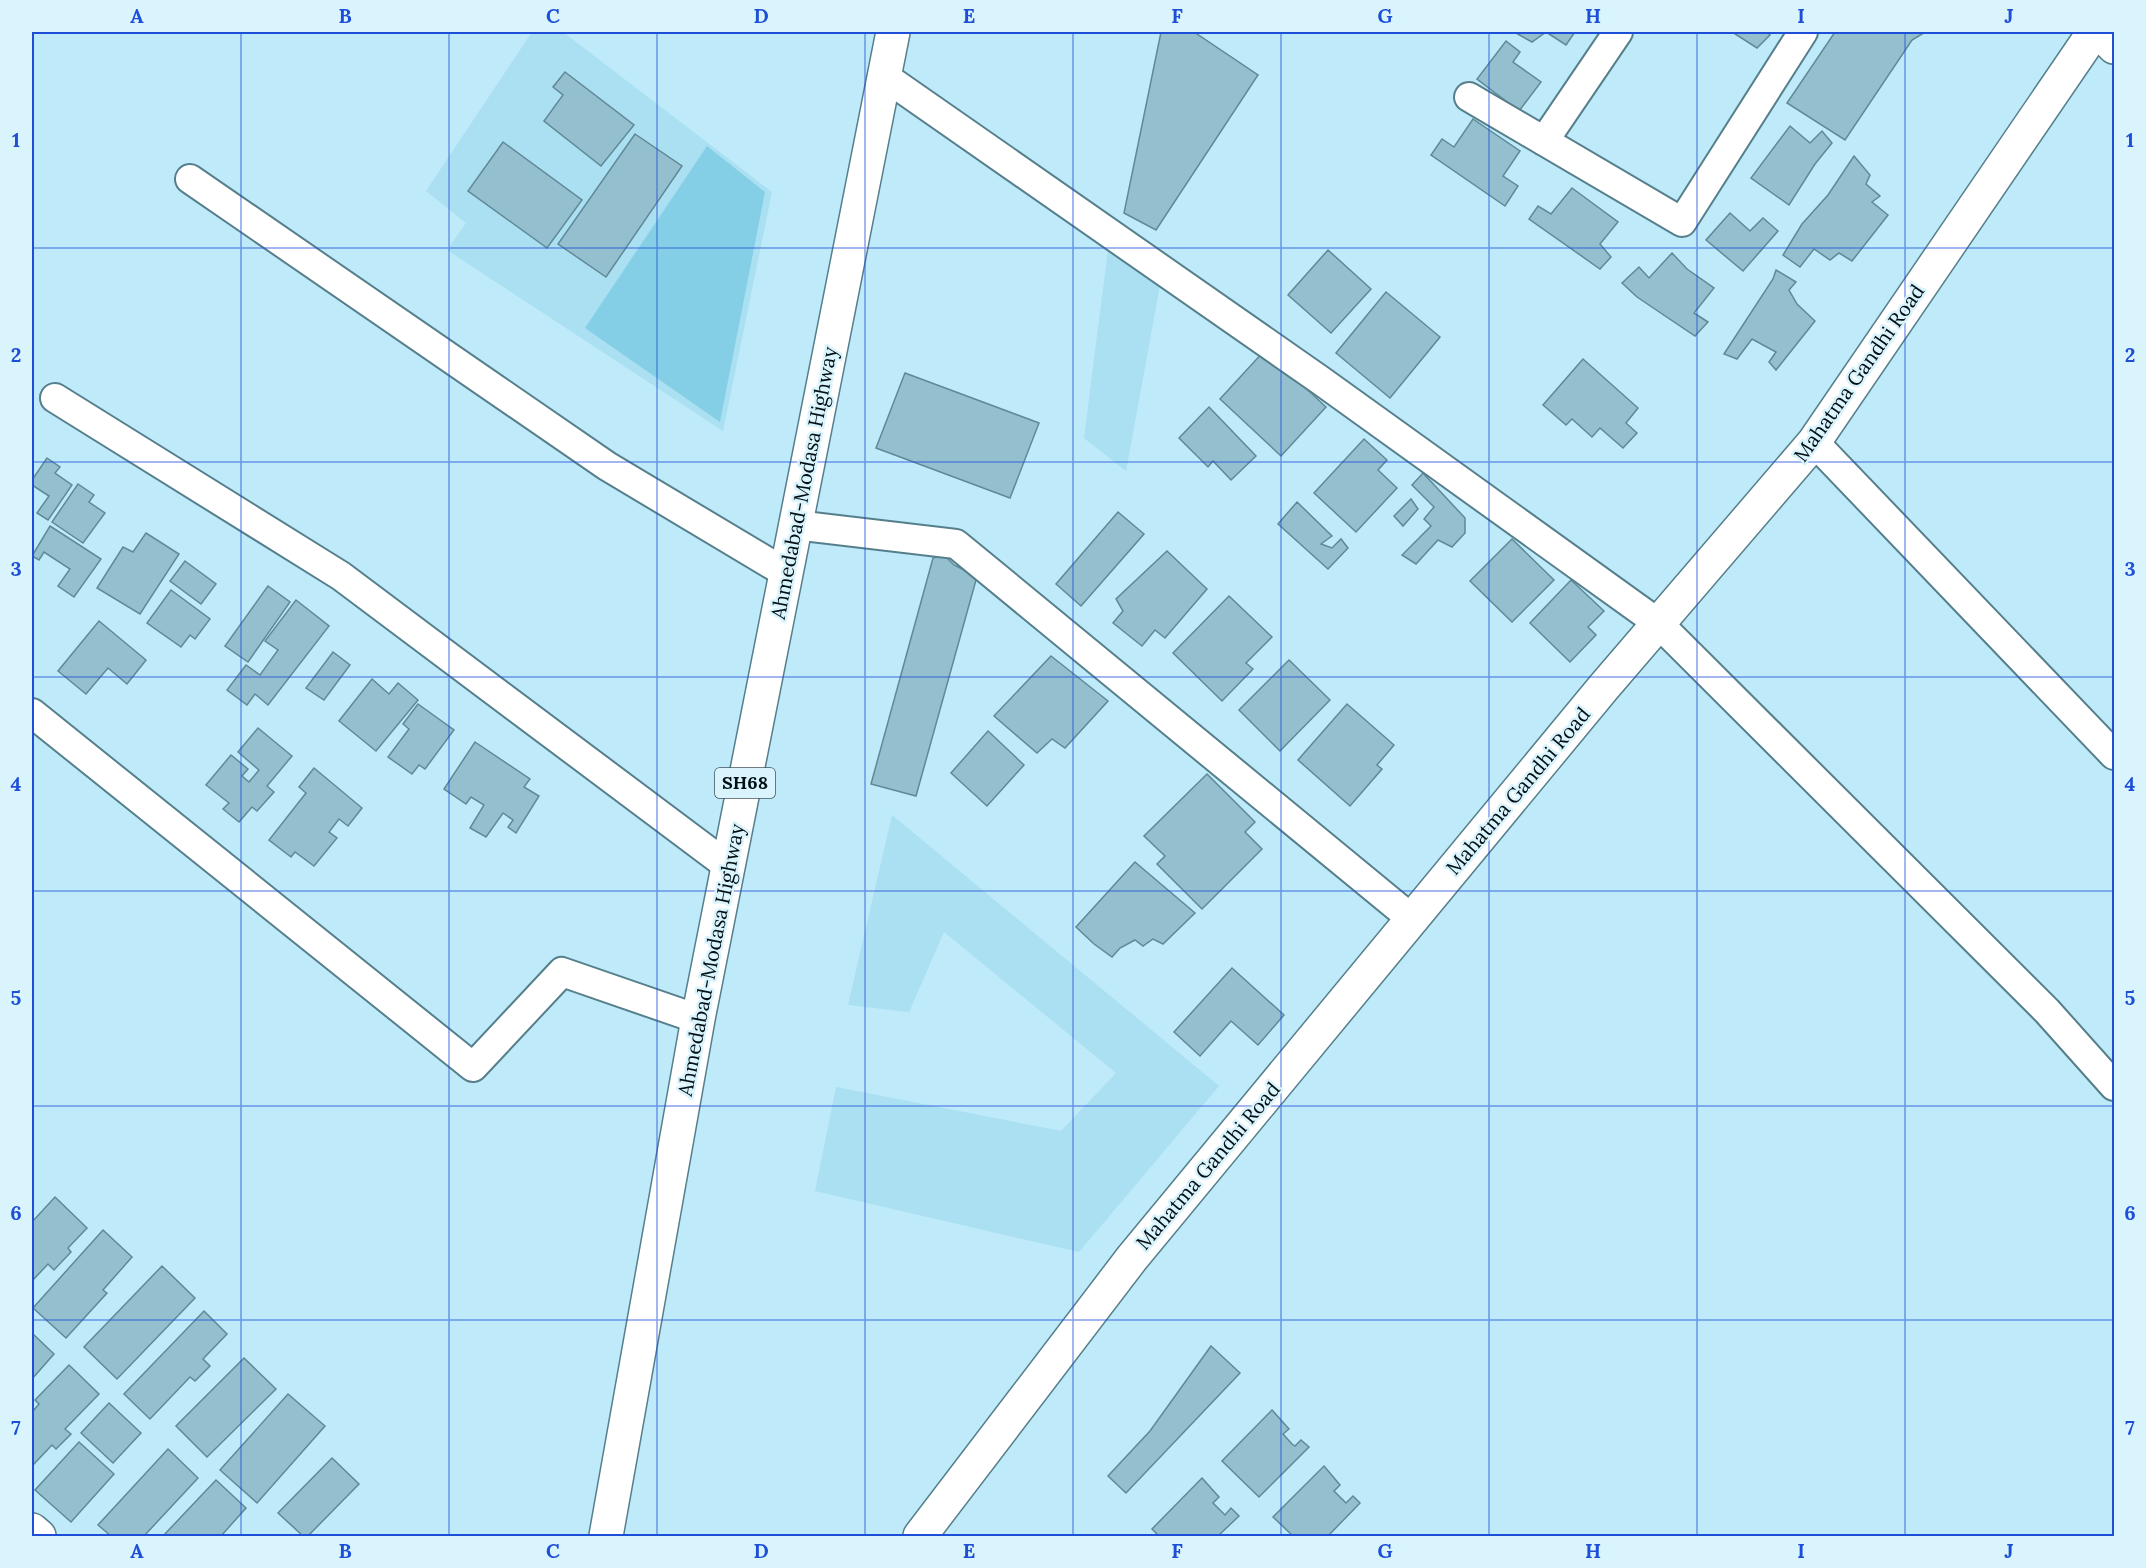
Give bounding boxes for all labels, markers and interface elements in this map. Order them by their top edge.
text: A [130,3,144,28]
text: B [338,3,352,28]
text: C [546,3,560,28]
text: D [753,3,769,28]
text: E [963,3,975,28]
text: F [1171,3,1183,28]
text: G [1377,3,1393,28]
text: H [1585,3,1601,28]
text: I [1797,3,1805,28]
text: J [2004,3,2014,28]
text: 1 [12,127,20,152]
text: 1 [2126,127,2134,152]
street label: Mahatma Gandhi Road [1788,279,1929,466]
text: 2 [11,342,21,367]
text: 2 [2125,342,2135,367]
street label: Ahmedabad-Modasa Highway [765,344,842,622]
text: 3 [10,556,22,581]
text: 3 [2124,556,2136,581]
street label: Mahatma Gandhi Road [1440,702,1595,880]
road number: SH68 [715,768,775,798]
text: 4 [11,771,22,796]
text: 4 [2125,771,2136,796]
street label: Ahmedabad-Modasa Highway [672,821,749,1099]
text: 5 [11,985,22,1010]
text: 5 [2125,985,2136,1010]
street label: Mahatma Gandhi Road [1130,1077,1285,1255]
text: 6 [10,1200,22,1225]
text: 6 [2124,1200,2136,1225]
text: 7 [11,1415,21,1440]
text: 7 [2125,1415,2135,1440]
text: A [130,1538,144,1563]
text: B [338,1538,352,1563]
text: C [546,1538,560,1563]
text: D [753,1538,769,1563]
text: E [963,1538,975,1563]
text: F [1171,1538,1183,1563]
text: G [1377,1538,1393,1563]
text: H [1585,1538,1601,1563]
text: I [1797,1538,1805,1563]
text: J [2004,1538,2014,1563]

